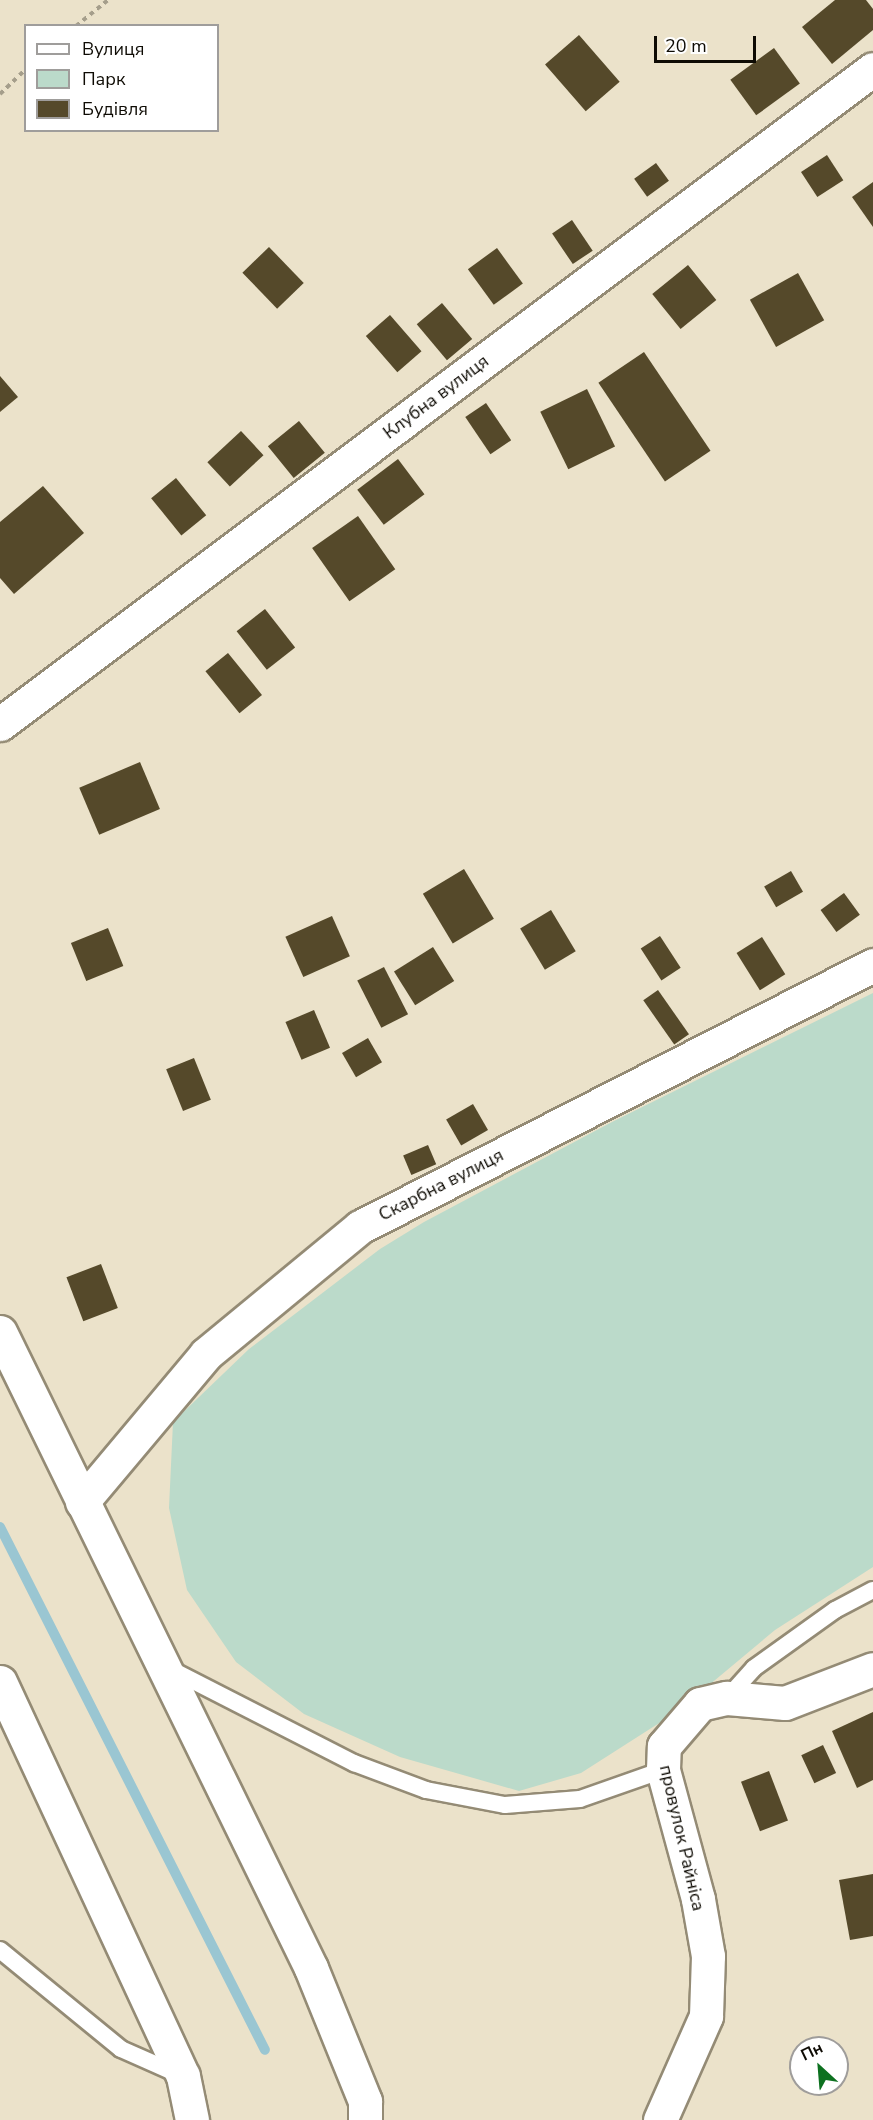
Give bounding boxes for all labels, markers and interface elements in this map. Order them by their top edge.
legend [24,24,219,132]
scale bar [657,24,759,62]
text: 20 m [665,34,707,58]
text: Вулиця [82,37,144,61]
text: Парк [82,67,125,91]
text: Будівля [82,97,148,121]
street label: Клубна вулиця [379,350,493,444]
street label: Скарбна вулиця [375,1144,507,1226]
street label: провулок Райніса [655,1763,709,1913]
north arrow [789,2036,849,2096]
text: Пн [797,2037,827,2066]

